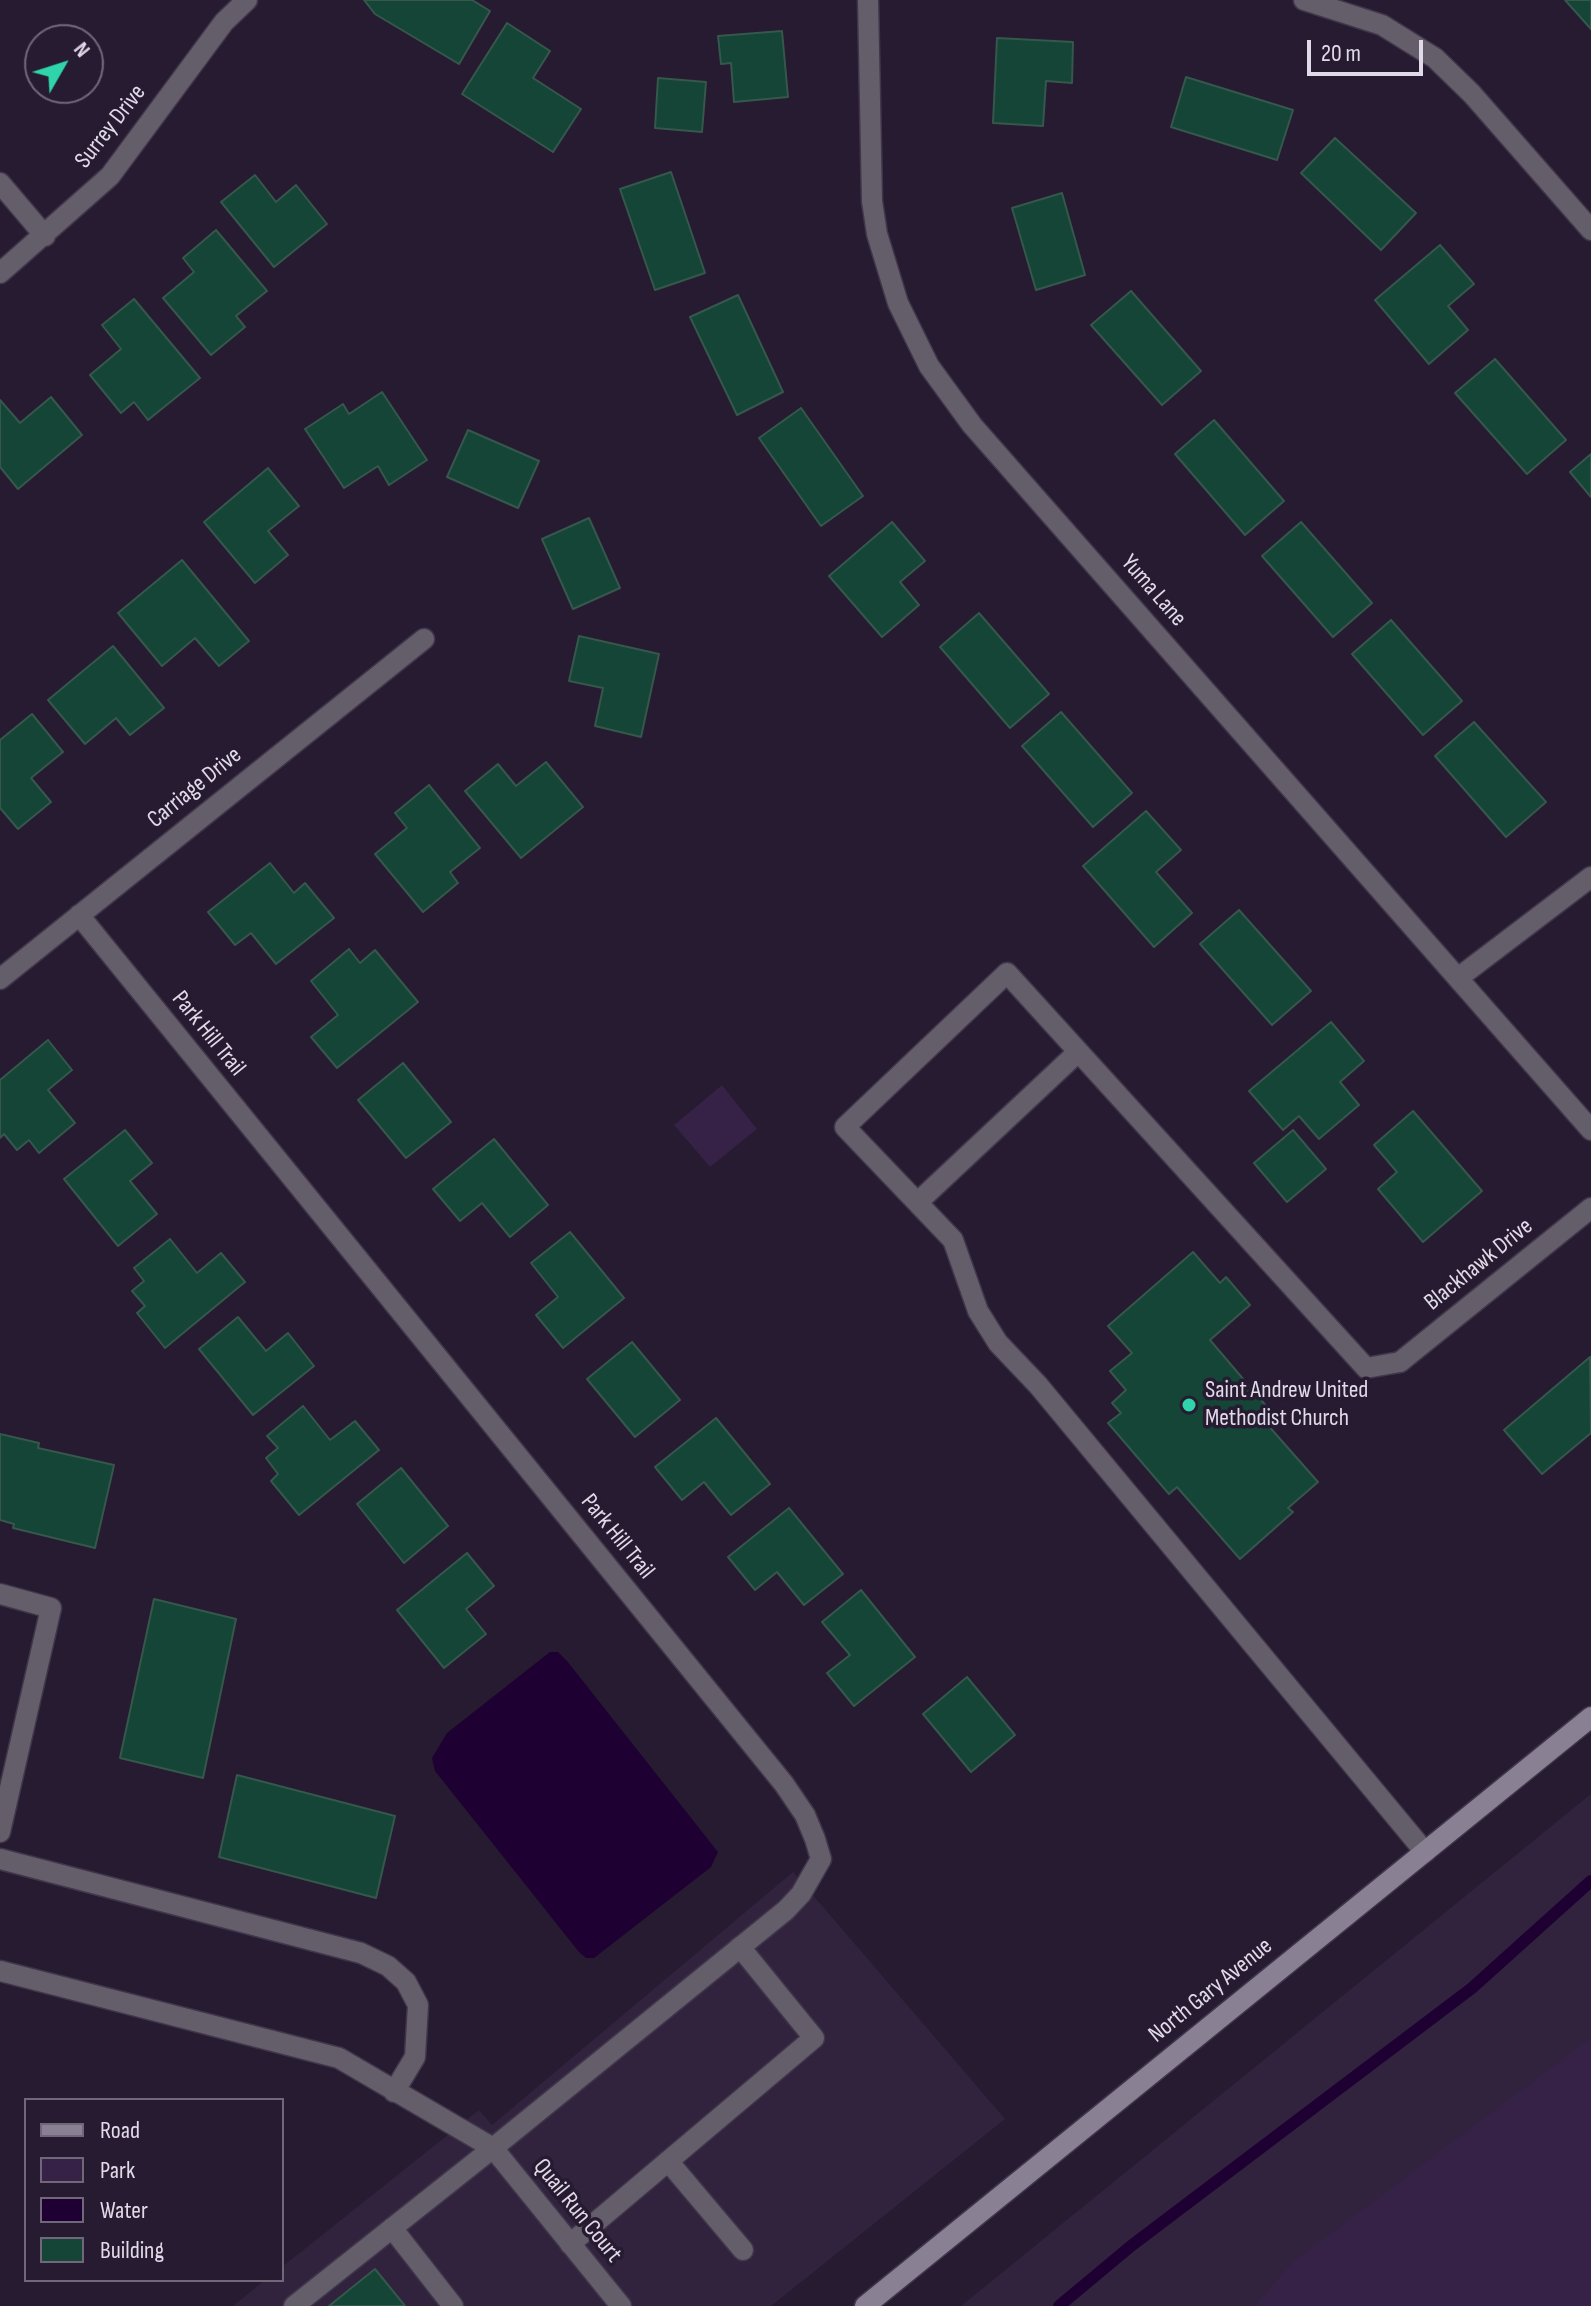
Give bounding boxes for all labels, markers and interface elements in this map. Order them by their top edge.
north arrow [24,24,104,104]
scale bar [1311,24,1427,74]
text: N [67,37,96,63]
text: 20 m [1321,39,1361,68]
street label: Surrey Drive [69,79,153,175]
street label: Yuma Lane [1114,549,1192,633]
street label: Carriage Drive [142,741,248,835]
street label: Park Hill Trail [165,986,251,1082]
street label: Blackhawk Drive [1419,1213,1539,1317]
place label: Saint Andrew United Methodist Church [1205,1377,1368,1433]
marker: Saint Andrew United Methodist Church [1180,1396,1198,1414]
street label: Park Hill Trail [574,1489,660,1585]
street label: North Gary Avenue [1143,1932,1279,2050]
legend [24,2098,284,2282]
text: Road [100,2116,140,2145]
street label: Quail Run Court [526,2153,628,2269]
text: Park [100,2156,135,2185]
text: Water [100,2196,148,2225]
text: Building [100,2236,164,2265]

